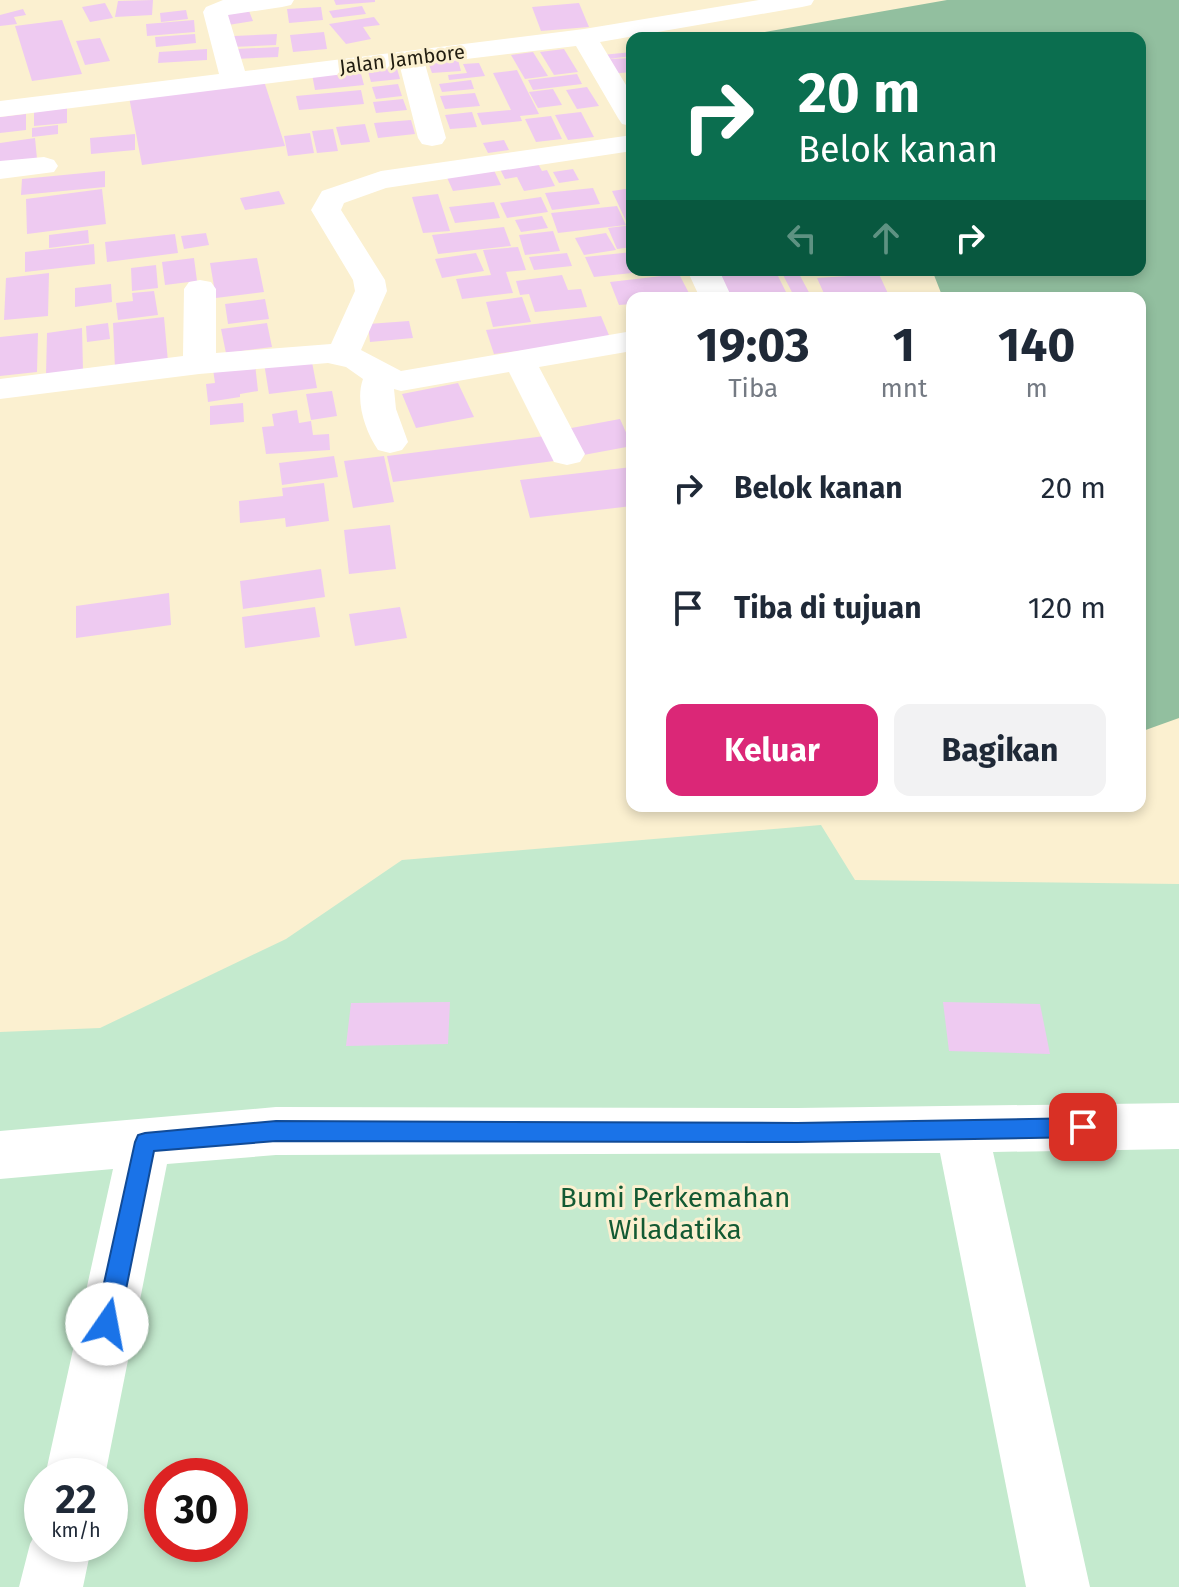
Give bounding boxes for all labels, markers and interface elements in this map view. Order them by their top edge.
street label: Jalan Jambore [338,39,466,79]
text: 20 m [798,60,920,127]
icon: right [666,64,770,168]
text: Belok kanan [798,128,998,172]
icon: left [780,216,824,260]
icon: ahead [864,216,908,260]
icon: right [948,216,992,260]
text: 19:03 [697,316,810,374]
text: 1 [893,316,915,374]
text: 140 [998,316,1075,374]
text: Tiba [728,373,778,404]
text: mnt [880,373,927,404]
text: m [1026,373,1048,404]
icon: right [666,466,710,510]
text: Belok kanan [734,470,903,506]
text: 20 m [1041,470,1106,506]
icon: arrive [666,586,710,630]
text: Tiba di tujuan [734,590,921,626]
text: 120 m [1028,590,1106,626]
button: Keluar [666,704,878,796]
button: Bagikan [894,704,1106,796]
pin [1049,1093,1117,1161]
icon: arrive [1061,1105,1105,1149]
park label: Bumi Perkemahan Wiladatika [560,1181,790,1246]
position arrow [65,1282,149,1366]
speed limit sign: 30 [144,1458,248,1562]
text: 22 [55,1476,97,1524]
text: km/h [51,1518,101,1542]

